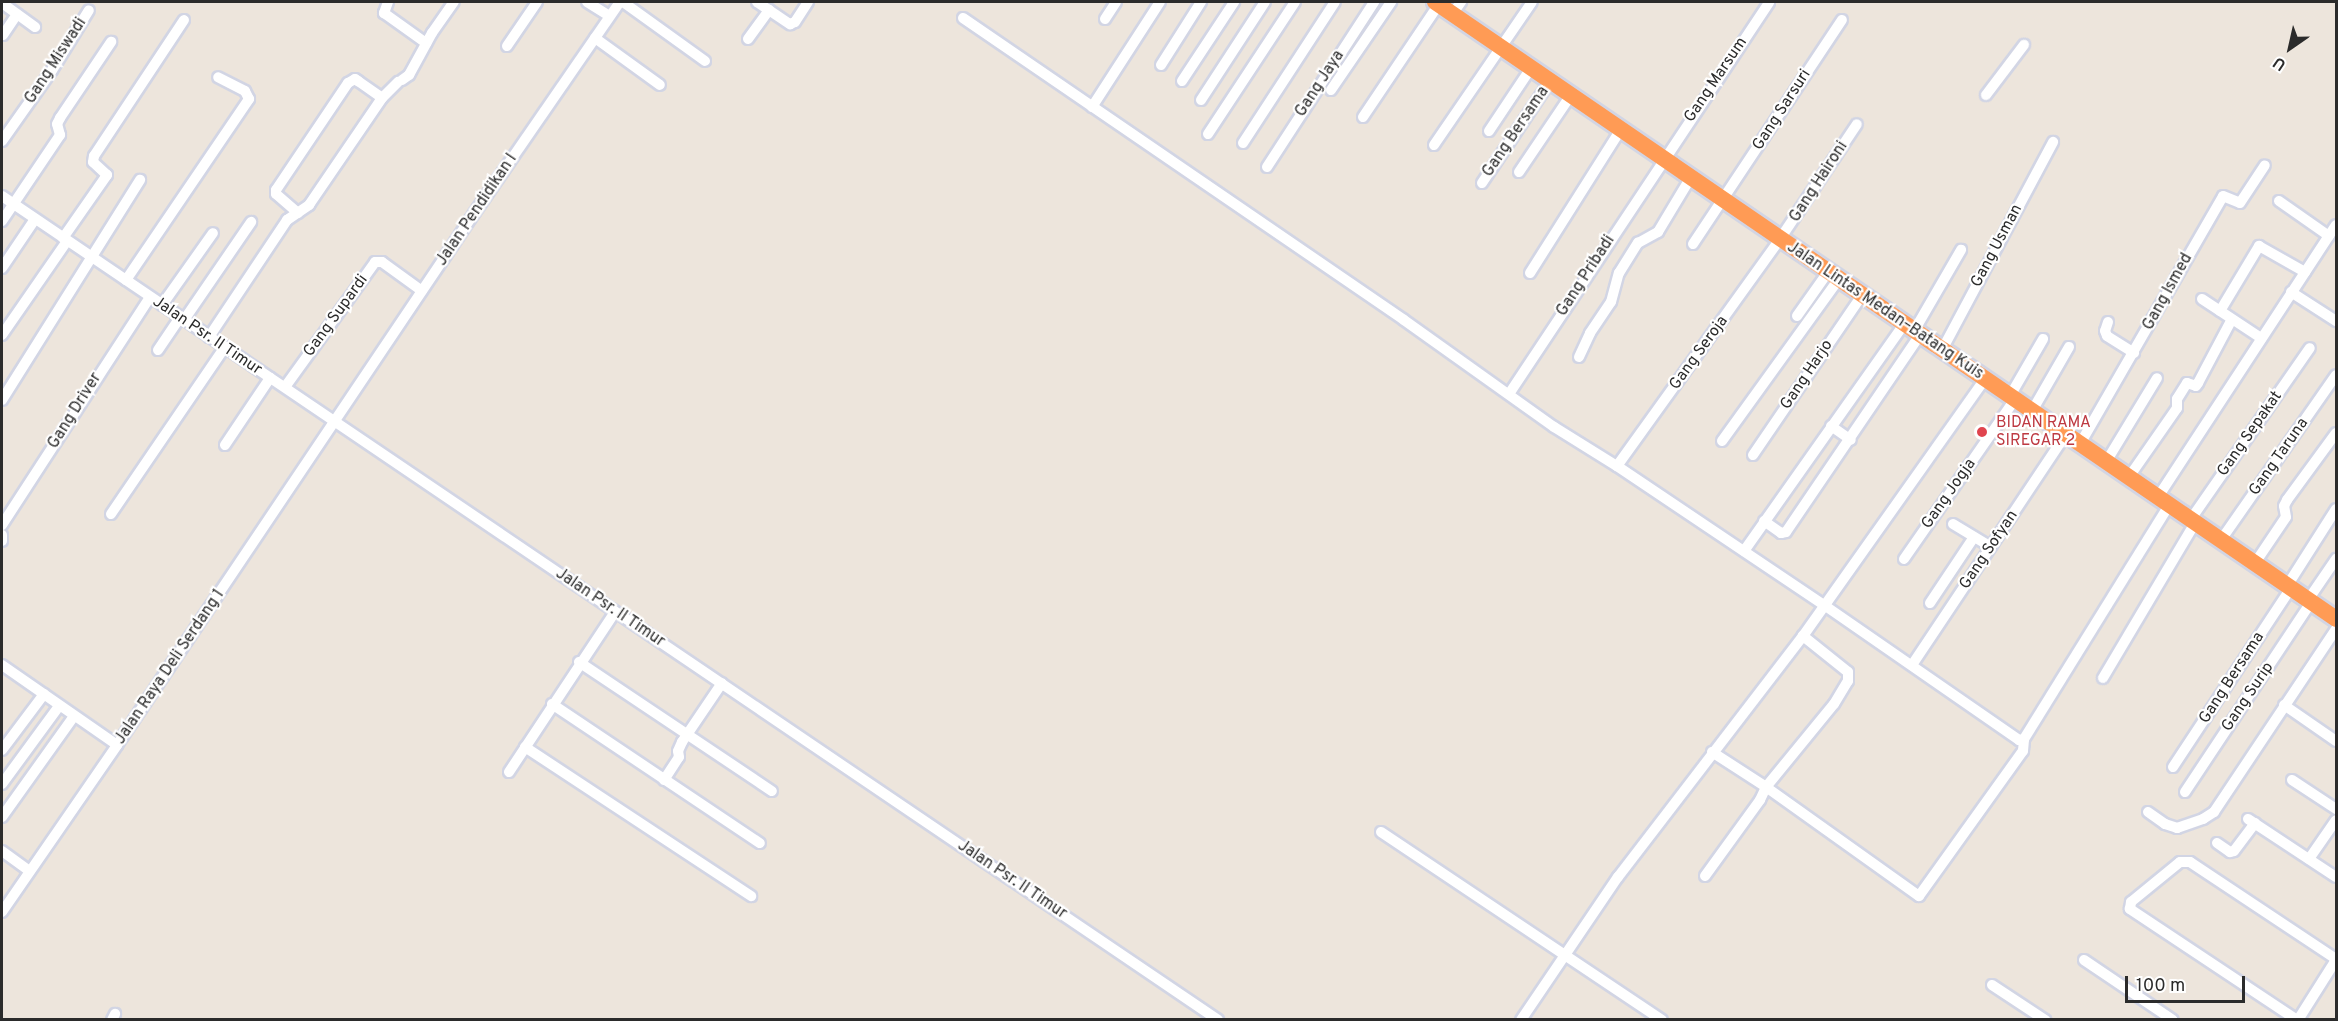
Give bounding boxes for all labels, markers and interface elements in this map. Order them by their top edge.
street label: Gang Miswadi [21,14,91,108]
north arrow [2260,18,2320,78]
street label: Gang Marsum [1680,34,1752,126]
street label: Gang Jaya [1291,47,1349,121]
text: U [2270,51,2290,74]
street label: Gang Sarsuri [1749,66,1815,154]
street label: Gang Bersama [1479,83,1553,181]
street label: Gang Haironi [1786,138,1852,226]
street label: Jalan Pendidikan I [432,150,522,270]
street label: Gang Usman [1967,201,2027,291]
street label: Gang Pribadi [1553,232,1619,320]
street label: Jalan Lintas Medan–Batang Kuis [1783,238,1987,384]
street label: Gang Ismed [2139,250,2197,334]
street label: Gang Supardi [300,271,372,361]
street label: Jalan Psr. II Timur [148,292,266,380]
street label: Gang Seroja [1666,312,1732,394]
street label: Gang Harjo [1777,336,1837,414]
street label: Gang Driver [44,369,106,453]
street label: Gang Sepakat [2214,388,2286,480]
place label: BIDAN RAMA SIREGAR 2 [1996,413,2091,451]
street label: Gang Taruna [2245,414,2313,500]
marker: BIDAN RAMA SIREGAR 2 [1973,423,1991,441]
street label: Gang Jogja [1918,455,1980,533]
street label: Gang Sofyan [1956,507,2022,593]
street label: Jalan Psr. II Timur [551,564,669,652]
street label: Jalan Raya Deli Serdang 1 [111,586,229,748]
street label: Gang Bersama [2195,629,2269,727]
street label: Gang Surip [2218,659,2278,735]
street label: Jalan Psr. II Timur [953,836,1071,924]
scale bar [2128,964,2248,1002]
text: 100 m [2136,975,2185,998]

